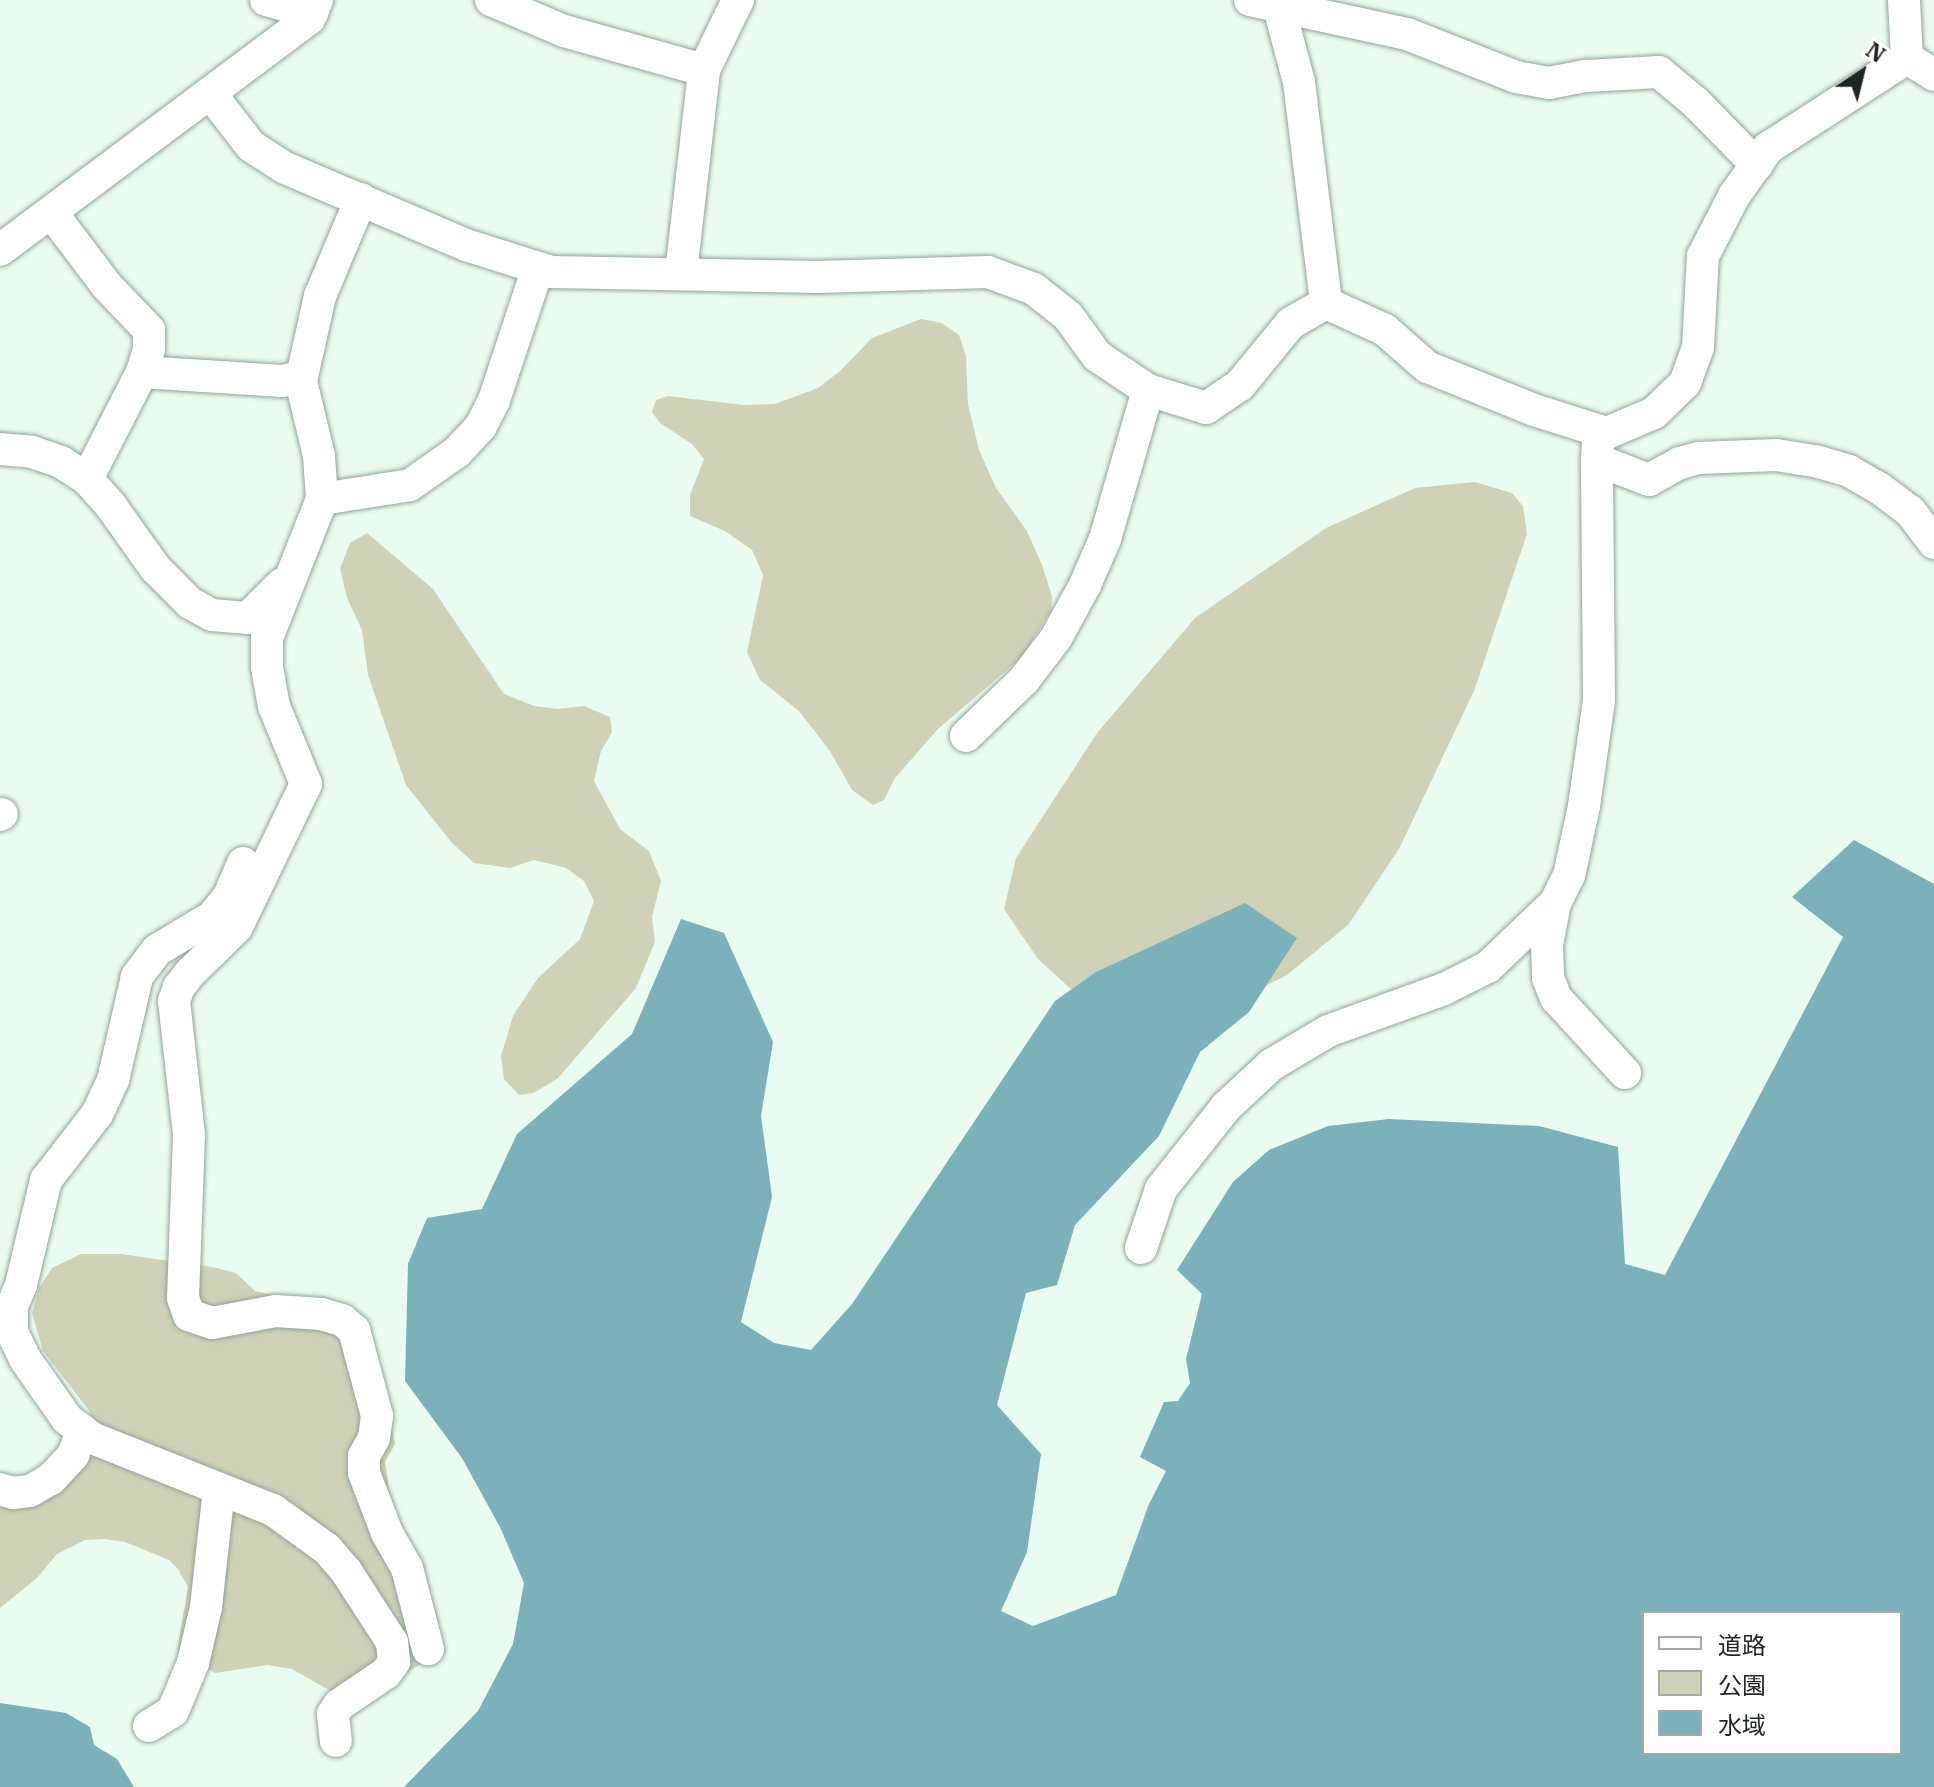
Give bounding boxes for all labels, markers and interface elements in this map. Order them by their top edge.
north arrow [1822,32,1902,112]
text: N [1861,35,1891,69]
legend [1642,1611,1902,1755]
text: 道路 [1718,1629,1766,1661]
text: 公園 [1718,1669,1766,1701]
text: 水域 [1718,1709,1766,1741]

